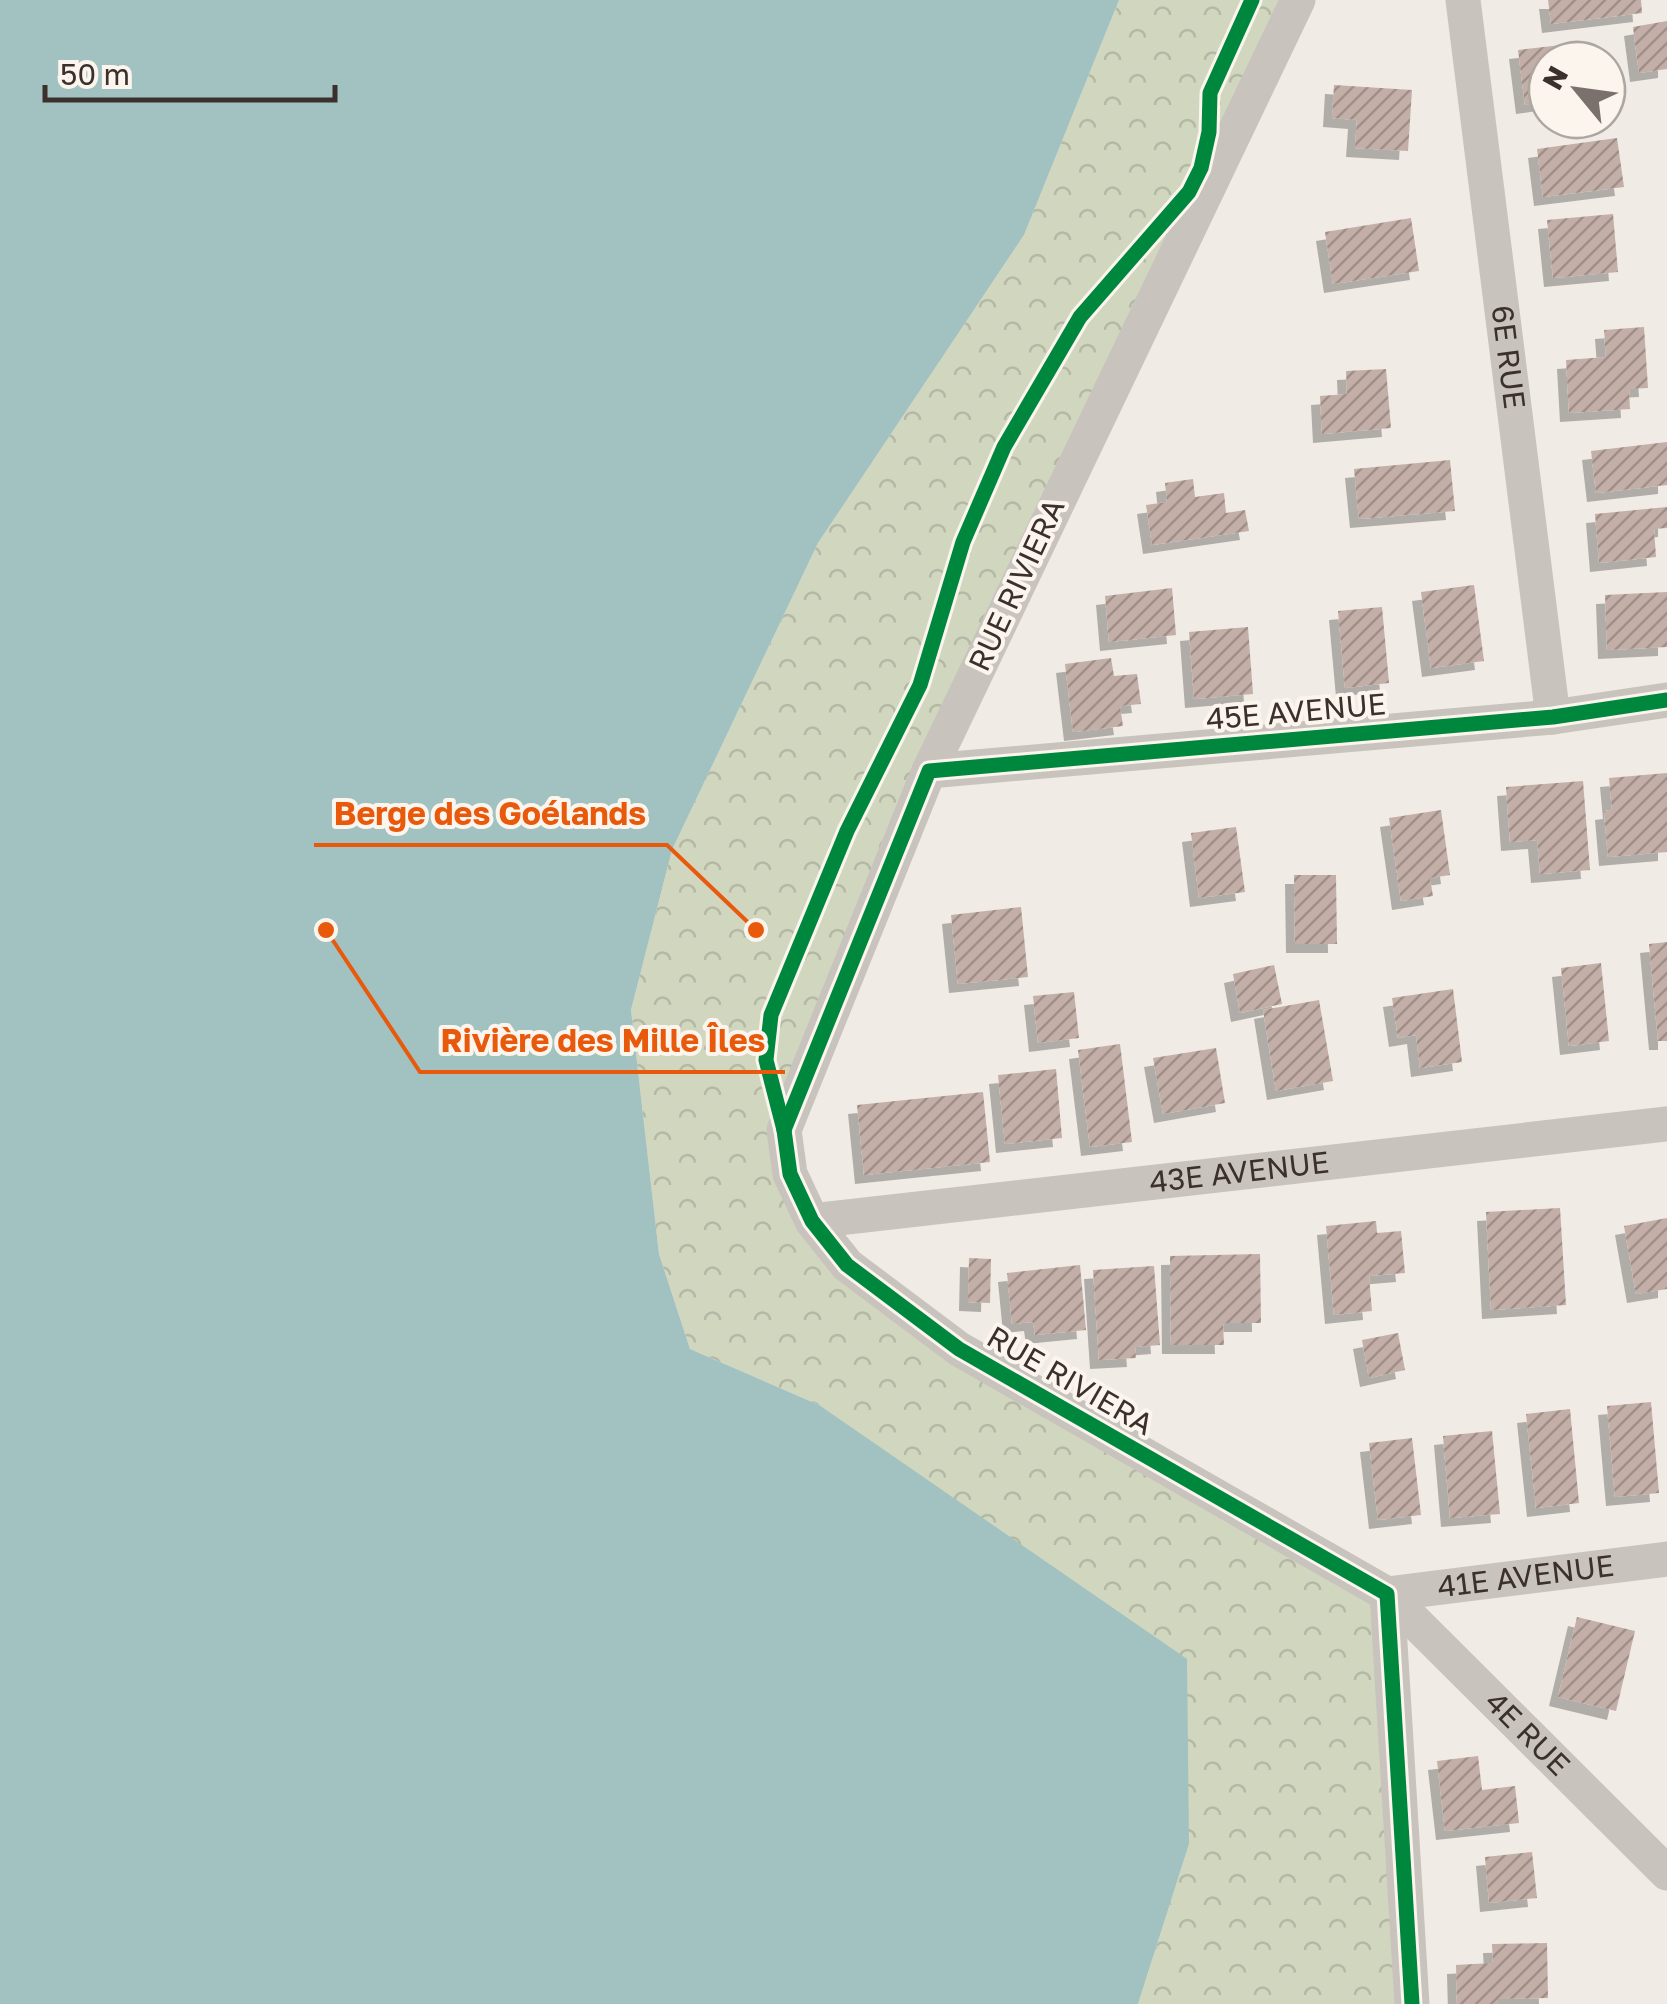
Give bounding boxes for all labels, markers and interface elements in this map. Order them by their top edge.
scale bar [45,40,335,102]
north arrow [1527,40,1627,140]
text: 50 m [60,56,130,92]
text: N [1535,60,1574,95]
street label: 6E RUE [1484,303,1533,411]
street label: RUE RIVIERA [960,493,1072,676]
street label: 45E AVENUE [1205,685,1387,737]
callout: Berge des Goélands [314,783,667,845]
text: Berge des Goélands [334,794,646,832]
callout: Rivière des Mille Îles [420,1010,785,1072]
text: Rivière des Mille Îles [441,1021,765,1059]
street label: 43E AVENUE [1147,1143,1331,1200]
street label: RUE RIVIERA [981,1318,1160,1442]
street label: 41E AVENUE [1435,1547,1616,1605]
street label: 4E RUE [1478,1683,1578,1783]

